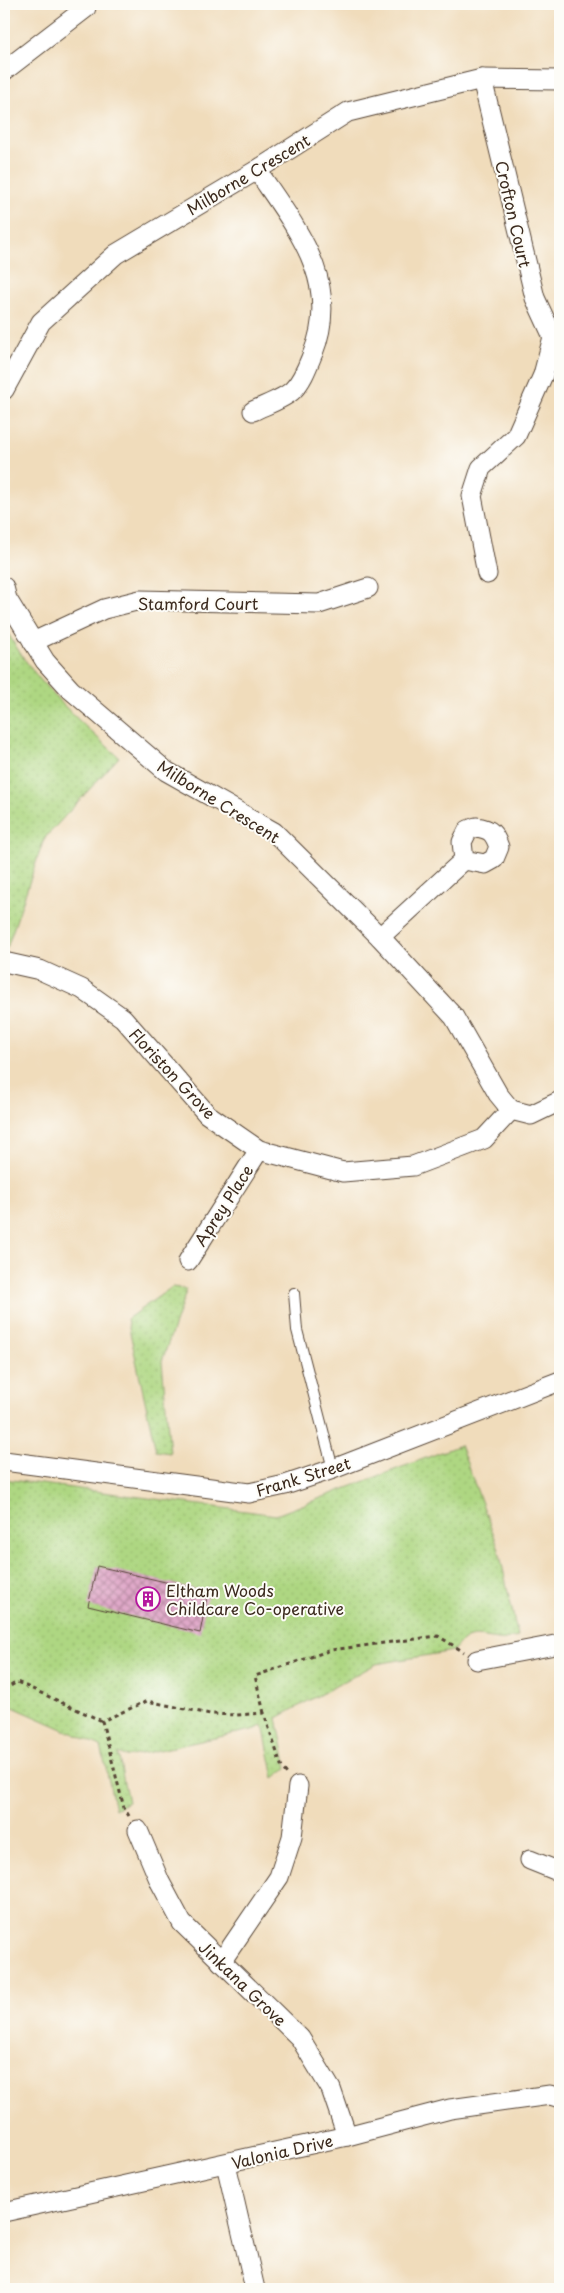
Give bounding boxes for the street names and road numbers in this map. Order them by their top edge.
street label: Milborne Crescent [182,127,315,220]
street label: Crofton Court [490,158,538,270]
street label: Stamford Court [138,591,259,615]
street label: Milborne Crescent [153,754,285,849]
street label: Floriston Grove [124,1022,222,1124]
street label: Aprey Place [188,1160,258,1250]
street label: Frank Street [253,1450,354,1502]
street label: Jinkana Grove [194,1935,292,2031]
street label: Valonia Drive [229,2128,335,2174]

